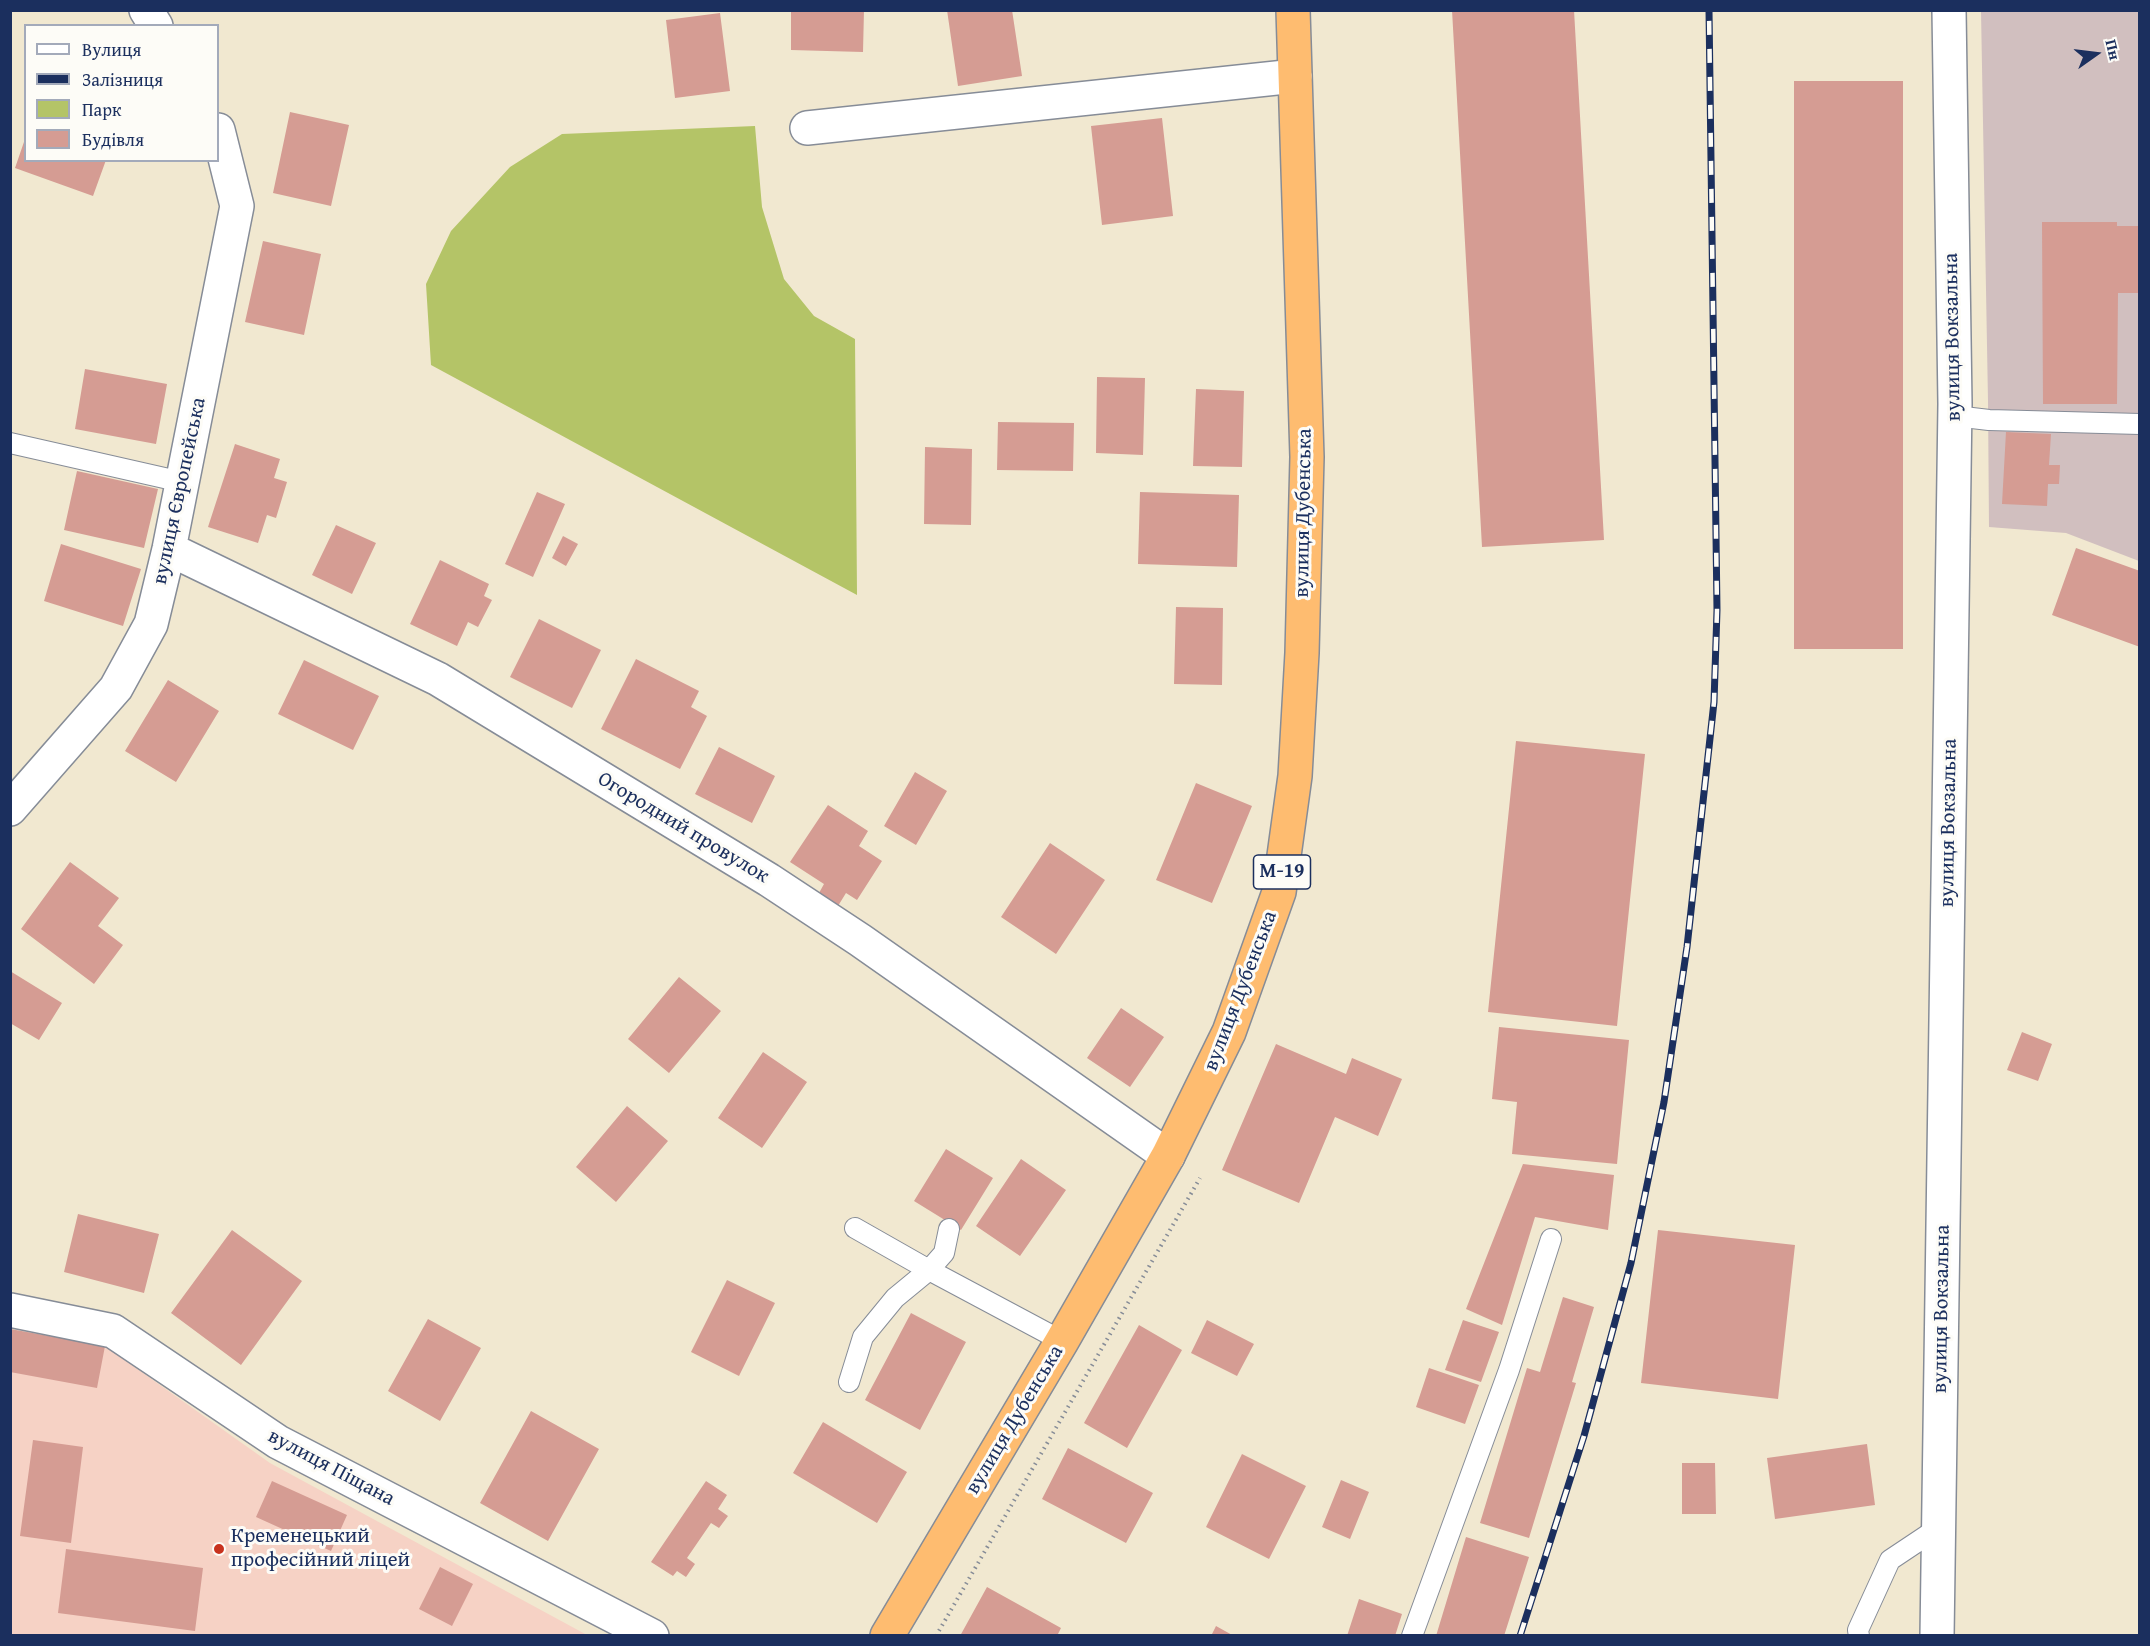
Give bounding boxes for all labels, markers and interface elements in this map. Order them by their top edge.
legend [24,24,219,162]
north arrow [2066,24,2126,84]
text: Вулиця [82,36,141,63]
text: Пн [2099,37,2128,63]
text: Залізниця [82,66,163,93]
text: Парк [82,96,121,123]
text: Будівля [82,126,144,153]
street label: вулиця Вокзальна [1939,253,1967,421]
street label: вулиця Європейська [148,395,212,587]
street label: вулиця Дубенська [1290,428,1318,598]
street label: вулиця Вокзальна [1935,739,1963,907]
street label: Огородний провулок [593,767,773,889]
road number: М-19 [1254,855,1310,889]
street label: вулиця Дубенська [1199,907,1283,1075]
street label: вулиця Вокзальна [1928,1225,1956,1393]
street label: вулиця Дубенська [961,1341,1069,1499]
street label: вулиця Піщана [263,1424,399,1512]
place label: Кременецький професійний ліцей [231,1524,410,1574]
marker: Кременецький професійний ліцей [212,1542,226,1556]

